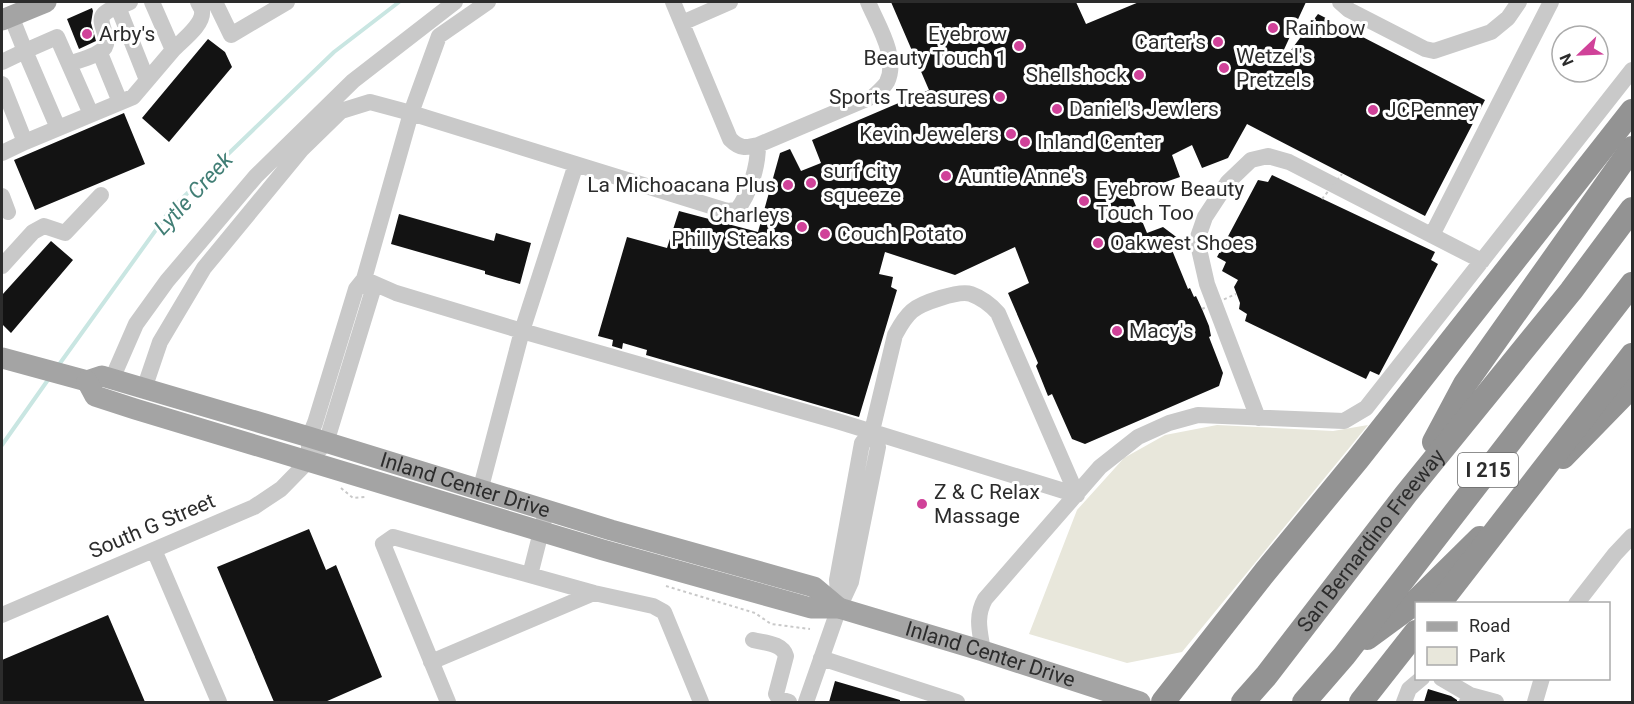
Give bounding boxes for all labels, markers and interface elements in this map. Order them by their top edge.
place label: Rainbow [1285,16,1366,40]
marker: Rainbow [1266,21,1280,35]
place label: Arby's [99,22,155,46]
place label: Eyebrow Beauty Touch 1 [864,22,1007,70]
north arrow [1550,24,1610,84]
marker: Arby's [80,27,94,41]
place label: Carter's [1134,30,1206,54]
marker: Carter's [1211,35,1225,49]
marker: Eyebrow Beauty Touch 1 [1012,39,1026,53]
place label: Wetzel's Pretzels [1236,44,1313,92]
text: N [1556,51,1578,69]
marker: Wetzel's Pretzels [1217,61,1231,75]
place label: Shellshock [1026,63,1127,87]
marker: Shellshock [1132,68,1146,82]
place label: Sports Treasures [829,85,988,109]
marker: Sports Treasures [993,90,1007,104]
place label: Daniel's Jewlers [1069,97,1219,121]
place label: JCPenney [1385,98,1479,122]
marker: Daniel's Jewlers [1050,102,1064,116]
marker: JCPenney [1366,103,1380,117]
place label: Kevin Jewelers [859,122,999,146]
marker: Kevin Jewelers [1004,127,1018,141]
place label: Inland Center [1037,130,1161,154]
marker: Inland Center [1018,135,1032,149]
water label: Lytle Creek [149,146,239,240]
place label: surf city squeeze [823,159,901,207]
place label: Auntie Anne's [958,164,1085,188]
marker: Auntie Anne's [939,169,953,183]
place label: La Michoacana Plus [587,173,776,197]
marker: surf city squeeze [804,176,818,190]
place label: Eyebrow Beauty Touch Too [1096,177,1244,225]
marker: La Michoacana Plus [781,178,795,192]
marker: Eyebrow Beauty Touch Too [1077,194,1091,208]
place label: Charleys Philly Steaks [671,203,790,251]
marker: Charleys Philly Steaks [795,220,809,234]
place label: Couch Potato [837,222,964,246]
marker: Couch Potato [818,227,832,241]
place label: Oakwest Shoes [1110,231,1254,255]
marker: Oakwest Shoes [1091,236,1105,250]
place label: Macy's [1129,319,1194,343]
marker: Macy's [1110,324,1124,338]
street label: San Bernardino Freeway [1292,444,1450,637]
street label: Inland Center Drive [377,448,553,523]
road number: I 215 [1458,453,1518,487]
place label: Z & C Relax Massage [934,480,1040,528]
street label: South G Street [85,489,219,563]
marker: Z & C Relax Massage [915,497,929,511]
legend [1415,602,1610,680]
text: Road [1469,615,1510,636]
street label: Inland Center Drive [903,617,1078,692]
text: Park [1469,645,1506,666]

